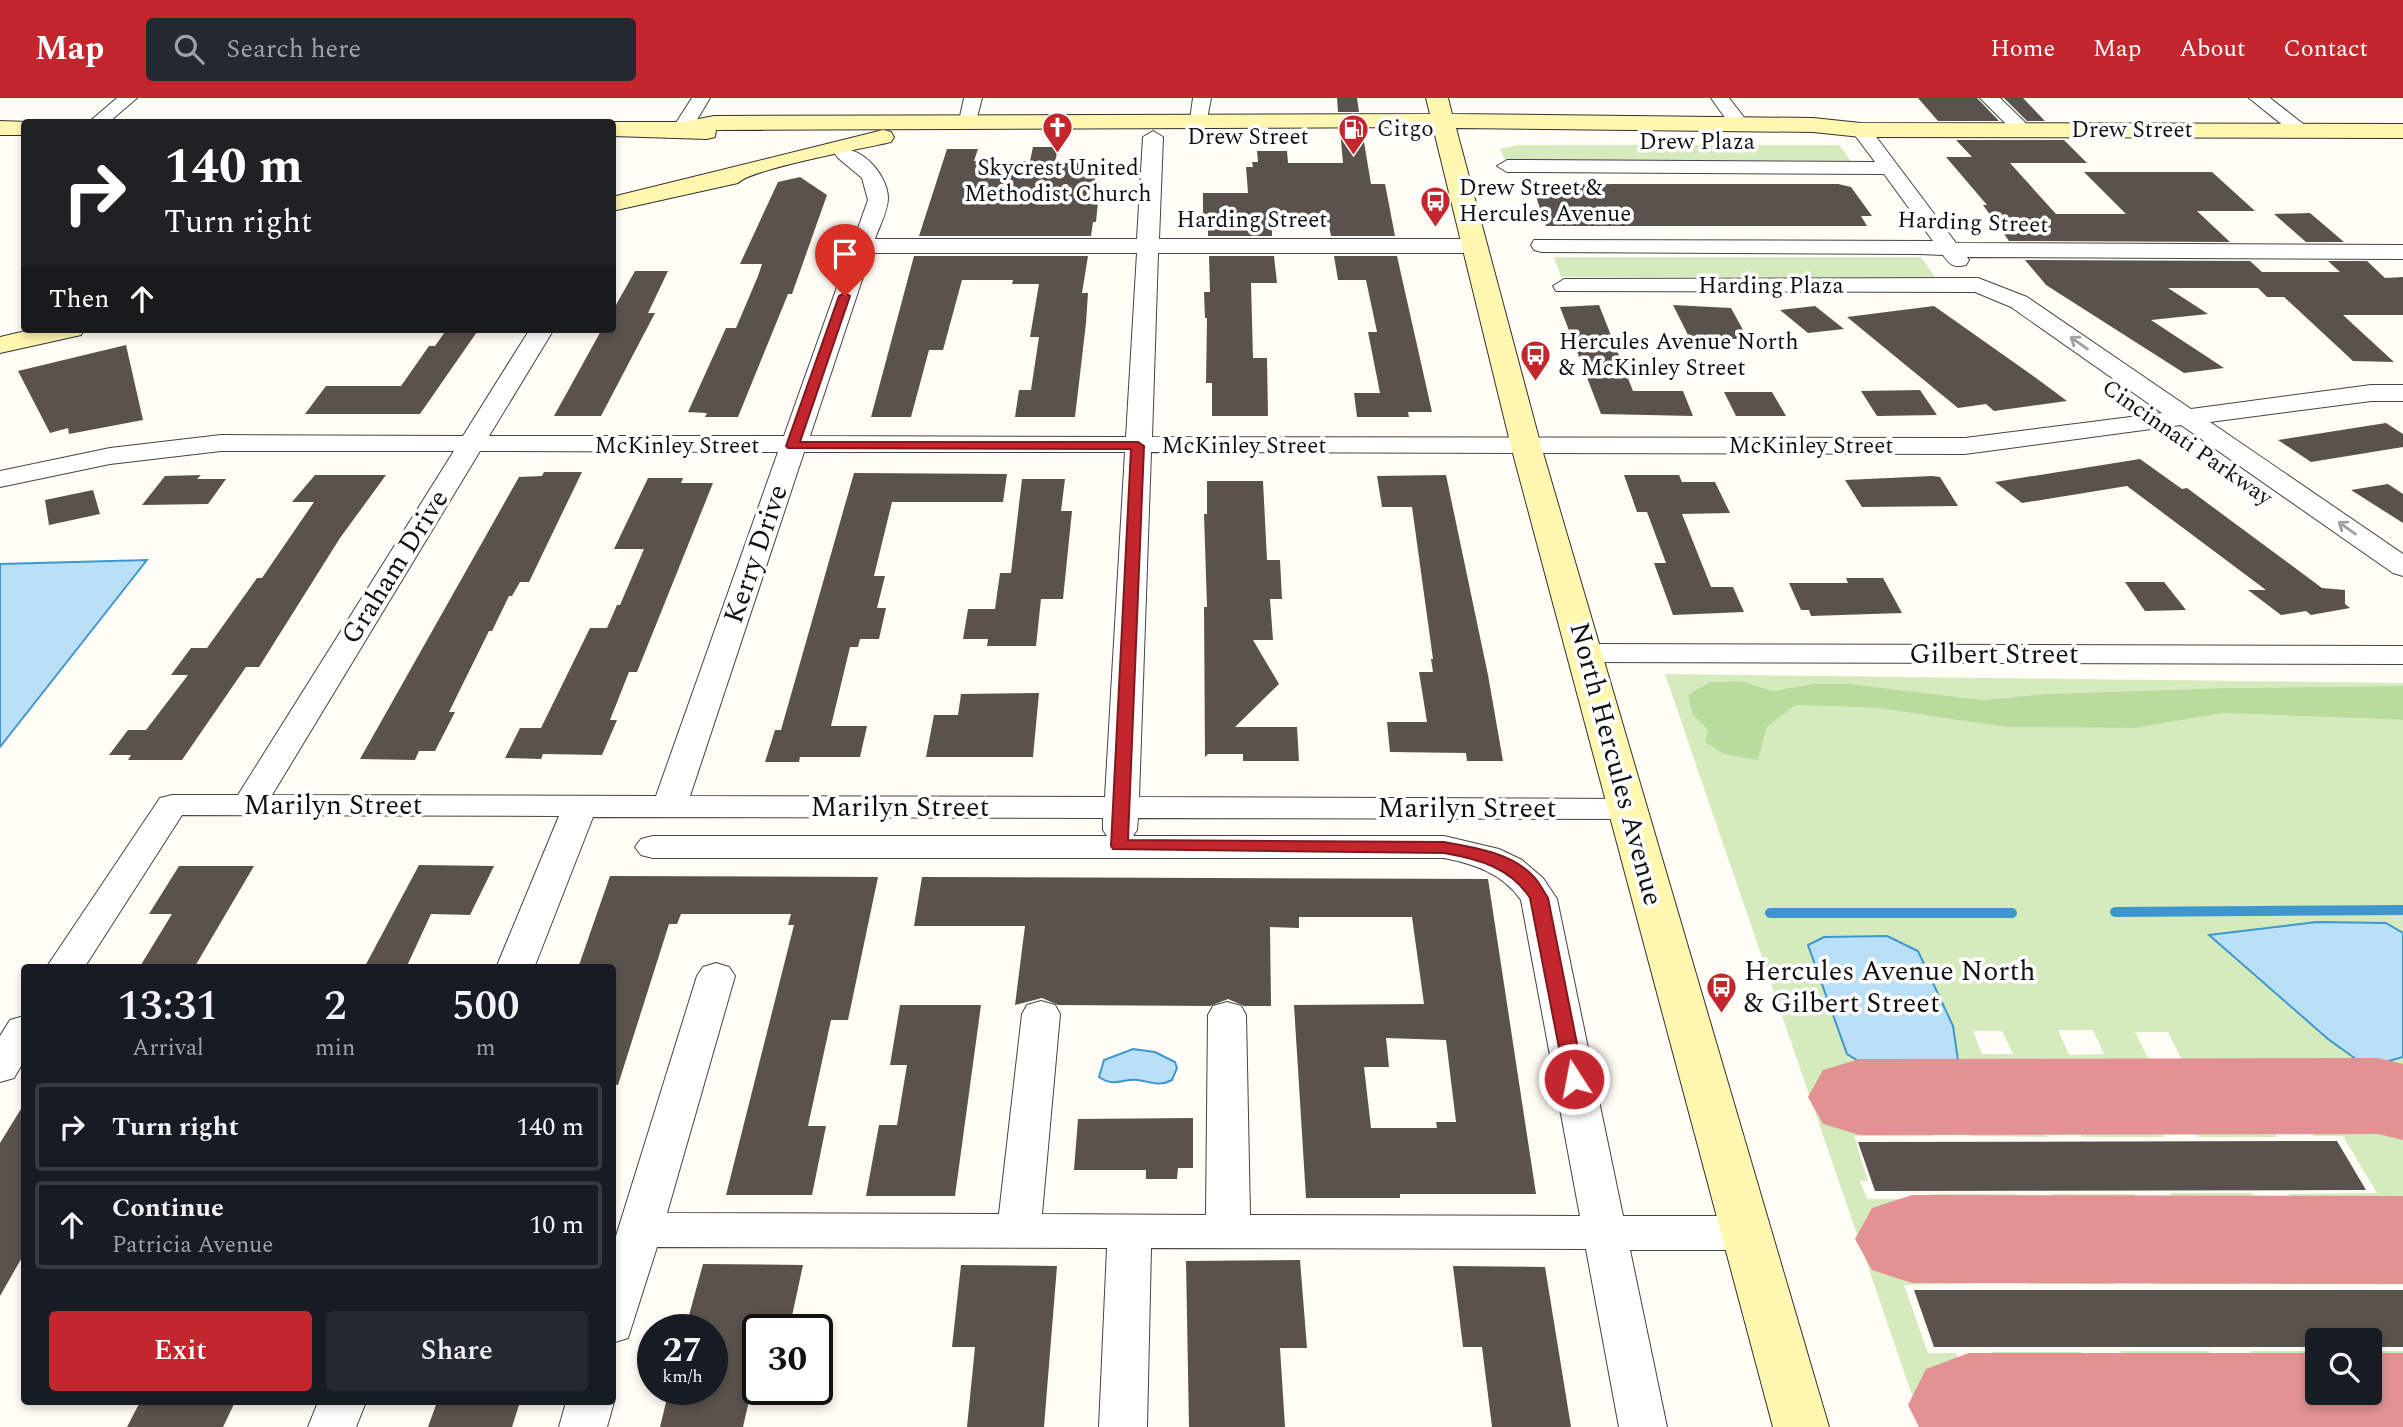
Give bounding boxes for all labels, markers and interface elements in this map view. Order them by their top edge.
search box [146,18,636,81]
text: Map [35,24,104,74]
text: Search here [226,29,361,69]
icon: search [170,30,208,68]
text: Home [1990,31,2055,67]
text: Map [2093,31,2141,67]
text: About [2179,31,2245,67]
text: Contact [2283,31,2368,67]
church icon: Skycrest United Methodist Church [1041,110,1075,154]
fuel station icon: Citgo [1337,112,1371,156]
place label: Citgo [1377,112,1434,147]
street label: Drew Street [2071,113,2193,148]
street label: Drew Street [1187,120,1309,155]
street label: Drew Plaza [1639,125,1755,160]
text: 140 m [164,130,303,205]
icon: right [49,147,140,238]
place label: Skycrest United Methodist Church [964,151,1152,212]
place label: Drew Street & Hercules Avenue [1459,171,1631,232]
bus stop icon: Drew Street & Hercules Avenue [1419,184,1453,228]
text: Turn right [164,198,312,247]
street label: Harding Street [1177,203,1328,238]
street label: Harding Street [1897,203,2049,243]
pin [815,224,875,296]
icon: arrive [826,235,864,273]
street label: Harding Plaza [1698,269,1844,304]
text: Then [49,279,109,319]
icon: ahead [123,280,161,318]
place label: Hercules Avenue North & McKinley Street [1559,325,1799,386]
one-way arrow [2070,336,2089,350]
bus stop icon: Hercules Avenue North & McKinley Street [1519,338,1553,382]
street label: Cincinnati Parkway [2094,371,2280,516]
street label: McKinley Street [594,429,760,464]
street label: McKinley Street [1161,429,1327,464]
street label: McKinley Street [1728,429,1894,464]
street label: Kerry Drive [712,479,800,629]
street label: Graham Drive [330,481,460,653]
one-way arrow [2338,521,2357,535]
street label: North Hercules Avenue [1557,618,1675,910]
street label: Gilbert Street [1909,633,2079,676]
street label: Marilyn Street [244,784,423,827]
street label: Marilyn Street [811,786,990,829]
street label: Marilyn Street [1378,787,1557,830]
place label: Hercules Avenue North & Gilbert Street [1744,950,2036,1025]
bus stop icon: Hercules Avenue North & Gilbert Street [1704,970,1738,1014]
text: 13:31 [118,975,219,1038]
text: 2 [324,975,346,1038]
text: 500 [452,975,519,1038]
text: Arrival [132,1031,204,1066]
text: min [315,1031,355,1066]
text: m [476,1031,496,1066]
position arrow [1537,1042,1611,1116]
text: Turn right [112,1107,239,1147]
text: 140 m [516,1107,584,1147]
icon: right [53,1108,91,1146]
text: Continue [112,1188,224,1228]
text: 10 m [529,1205,584,1245]
icon: ahead [53,1206,91,1244]
text: Patricia Avenue [112,1228,273,1263]
button: Exit [49,1311,312,1391]
button: Share [326,1311,588,1391]
speed limit sign: 30 [742,1314,833,1405]
text: 27 [663,1324,702,1377]
map controls [2305,1328,2382,1405]
button: search [2305,1328,2382,1405]
text: km/h [662,1363,703,1390]

